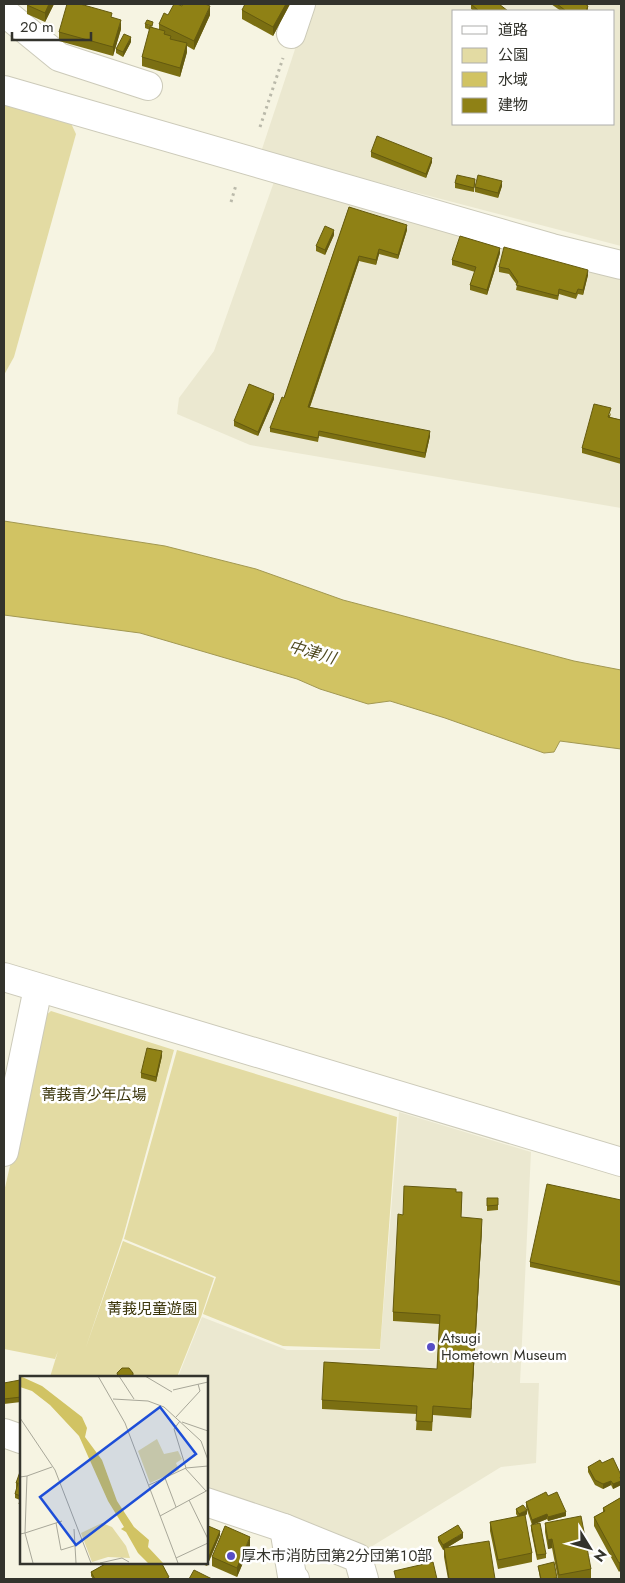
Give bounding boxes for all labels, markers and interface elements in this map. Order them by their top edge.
scale bar [12,10,91,42]
legend [452,10,615,125]
text: 20 m [20,16,54,38]
text: 道路 [498,19,528,41]
text: 公園 [498,44,528,66]
text: 水域 [498,69,528,91]
text: 建物 [498,94,528,116]
water label: 中津川 [286,634,340,670]
park label: 菁莪青少年広場 [41,1084,147,1106]
park label: 菁莪児童遊園 [107,1298,197,1320]
place label: Atsugi Hometown Museum [441,1327,567,1366]
marker: Atsugi Hometown Museum [425,1341,437,1353]
inset map [20,1376,208,1563]
north arrow [565,1523,615,1573]
place label: 厚木市消防団第２分団第１０部 [241,1545,432,1567]
text: N [589,1545,612,1566]
marker: 厚木市消防団第２分団第１０部 [225,1550,237,1562]

